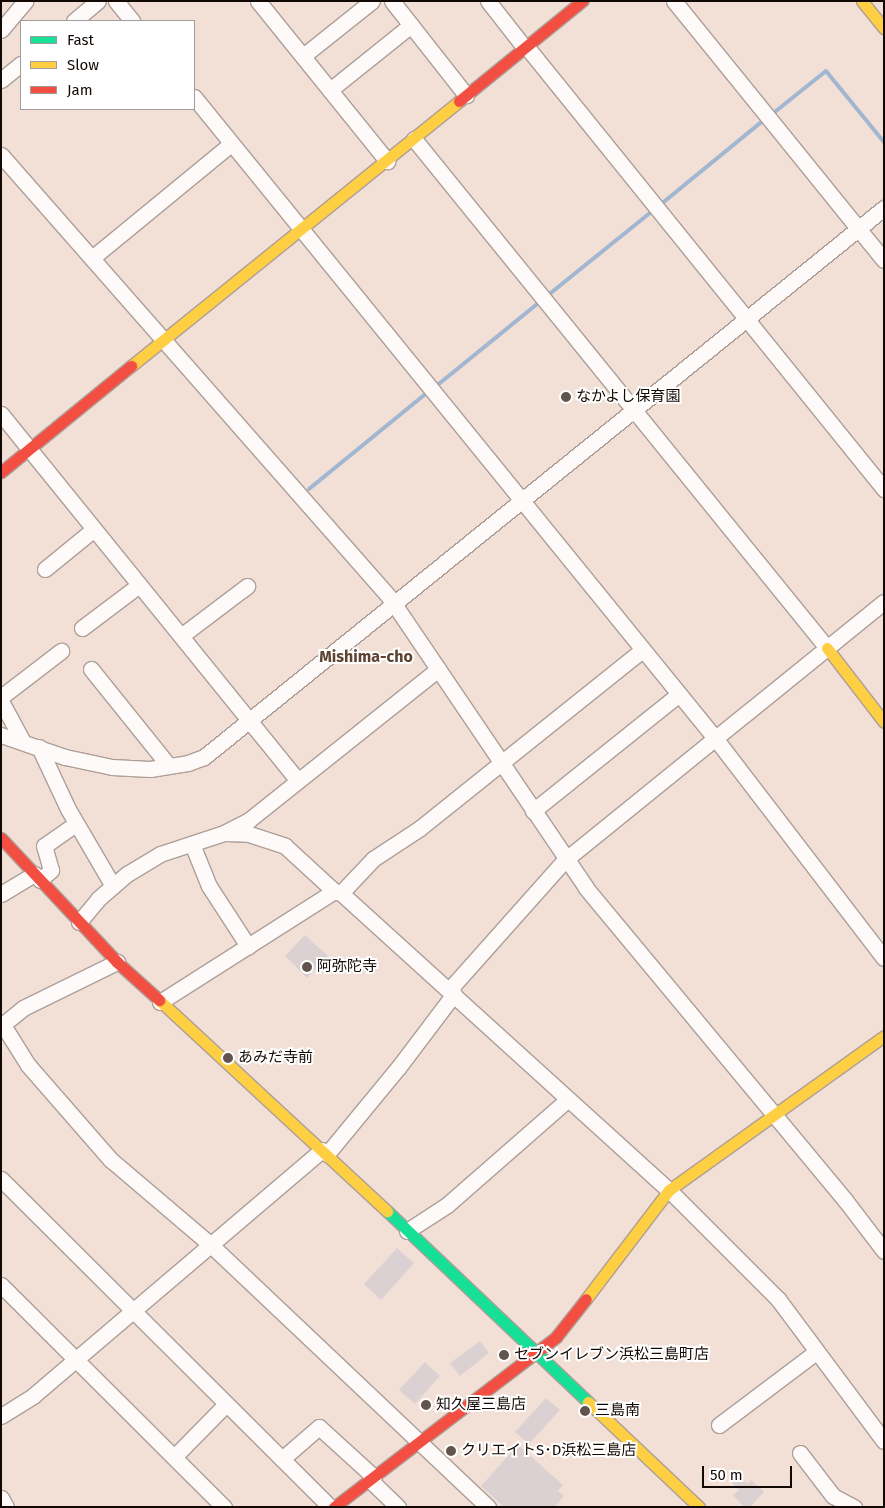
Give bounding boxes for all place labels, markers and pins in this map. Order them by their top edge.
place label: なかよし保育園 [576,388,681,406]
marker: なかよし保育園 [560,391,572,403]
place label: 阿弥陀寺 [317,958,377,976]
marker: 阿弥陀寺 [301,961,313,973]
place label: あみだ寺前 [238,1049,313,1067]
marker: あみだ寺前 [222,1052,234,1064]
place label: セブンイレブン浜松三島町店 [514,1346,709,1364]
marker: セブンイレブン浜松三島町店 [498,1349,510,1361]
place label: 知久屋三島店 [436,1396,526,1414]
marker: 知久屋三島店 [420,1399,432,1411]
place label: 三島南 [595,1402,640,1420]
marker: 三島南 [579,1405,591,1417]
place label: クリエイトS･D浜松三島店 [461,1442,636,1460]
marker: クリエイトS･D浜松三島店 [445,1445,457,1457]

